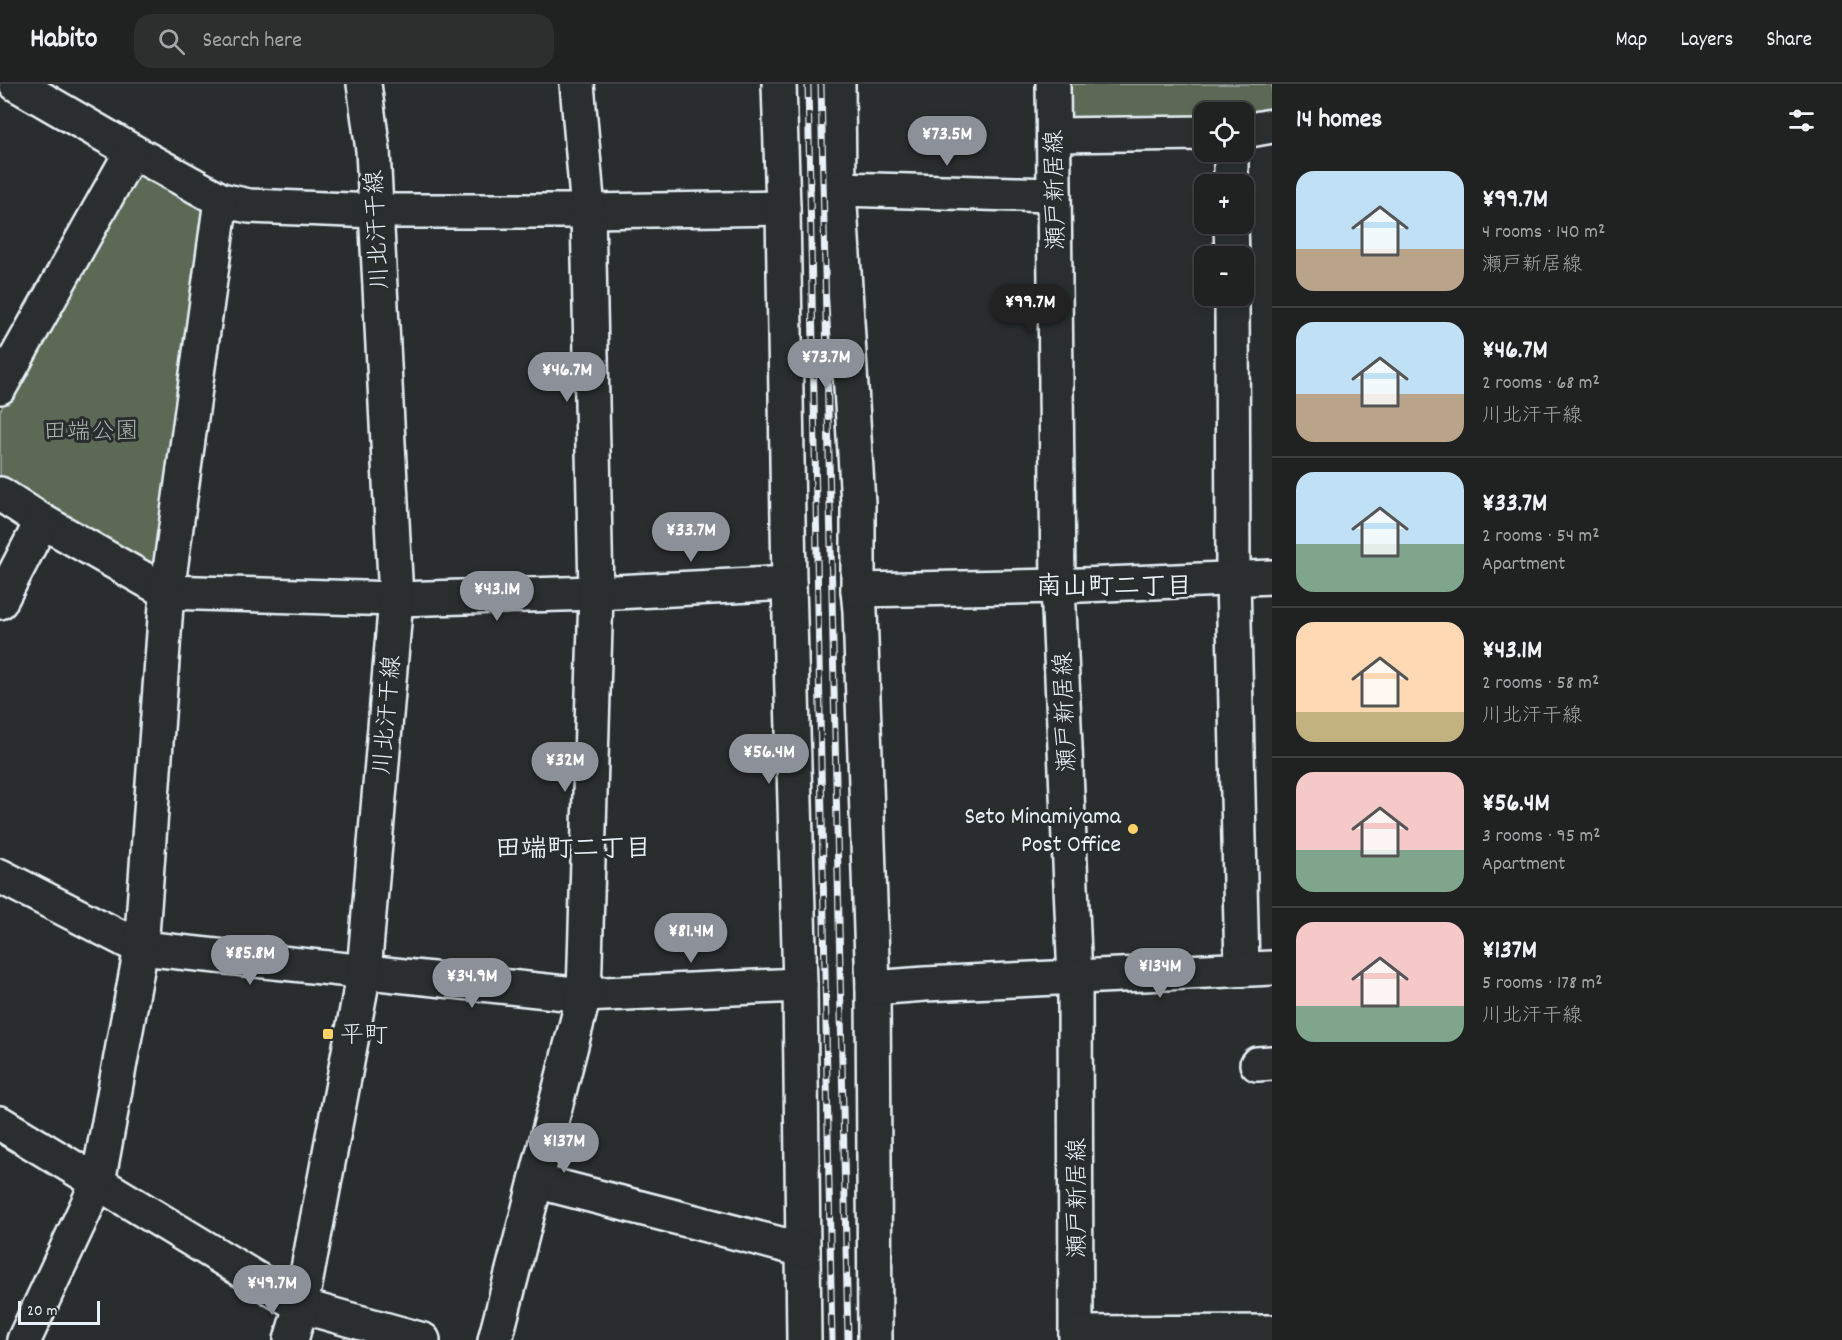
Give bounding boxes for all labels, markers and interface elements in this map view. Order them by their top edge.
search box [134,14,554,68]
text: Habito [30,21,98,61]
icon: search [155,25,188,58]
text: Search here [203,26,302,57]
text: Map [1616,26,1647,56]
text: Layers [1680,26,1733,56]
text: Share [1766,26,1812,56]
map controls [1194,102,1254,306]
button: locate [1194,102,1254,162]
text: 14 homes [1296,102,1382,139]
icon: filters [1785,104,1818,137]
pin: ¥73.5M [898,116,996,167]
text: ¥73.5M [922,121,972,149]
street label: 瀬戸新居線 [1039,130,1075,250]
street label: 川北汗干線 [359,169,399,291]
button: + [1194,174,1254,234]
text: ¥99.7M [1482,182,1548,219]
icon: home [1344,195,1416,267]
text: 4 rooms · 140 m² [1482,219,1605,247]
button: − [1194,246,1254,306]
text: 瀬戸新居線 [1482,252,1582,280]
pin: ¥99.7M [981,284,1079,335]
text: ¥99.7M [1005,289,1055,317]
text: ¥46.7M [1482,333,1548,370]
pin: ¥73.7M [777,339,875,390]
text: ¥73.7M [802,344,850,372]
icon: home [1344,346,1416,418]
pin: ¥46.7M [518,352,616,403]
text: ¥46.7M [542,357,592,385]
text: 2 rooms · 68 m² [1482,370,1600,398]
text: 川北汗干線 [1482,403,1582,431]
park label: 田端公園 [43,416,139,450]
text: ¥33.7M [1482,486,1547,523]
icon: home [1344,496,1416,568]
pin: ¥33.7M [642,512,740,563]
text: ¥33.7M [666,517,716,545]
text: 2 rooms · 54 m² [1482,523,1600,551]
text: Apartment [1482,551,1565,579]
district label: 南山町二丁目 [1036,570,1192,607]
pin: ¥43.1M [448,571,546,622]
text: ¥43.1M [474,576,520,604]
text: ¥43.1M [1482,633,1542,670]
icon: home [1344,646,1416,718]
street label: 瀬戸新居線 [1048,651,1086,772]
street label: 川北汗干線 [367,654,411,777]
text: 2 rooms · 58 m² [1482,670,1599,698]
text: 川北汗干線 [1482,703,1582,731]
pin: ¥56.4M [720,734,818,785]
text: ¥56.4M [743,739,795,767]
pin: ¥32M [529,742,601,793]
text: ¥32M [545,747,585,775]
text: ¥56.4M [1482,786,1550,823]
icon: home [1344,796,1416,868]
place label: Seto Minamiyama Post Office [964,801,1122,863]
marker: Seto Minamiyama Post Office [1126,822,1140,836]
text: 3 rooms · 95 m² [1482,823,1601,851]
district label: 田端町二丁目 [495,832,651,869]
text: Apartment [1482,851,1565,879]
pin: ¥81.4M [642,913,740,964]
text: ¥81.4M [668,918,714,946]
text: ¥137M [1482,933,1537,970]
pin: ¥85.8M [201,935,299,986]
text: ¥85.8M [225,940,275,968]
icon: home [1344,946,1416,1018]
pin: ¥134M [1118,948,1202,999]
text: ¥134M [1139,953,1181,981]
pin: ¥34.9M [423,958,521,1009]
text: ¥34.9M [446,963,498,991]
text: 5 rooms · 178 m² [1482,970,1603,998]
text: 川北汗干線 [1482,1003,1582,1031]
place label: 平町 [340,1020,388,1054]
marker: 平町 [321,1027,335,1041]
pin: ¥137M [522,1123,606,1174]
text: ¥137M [543,1128,585,1156]
street label: 瀬戸新居線 [1062,1138,1096,1258]
pin: ¥49.7M [223,1265,321,1316]
text: ¥49.7M [247,1270,297,1298]
scale bar [18,1298,100,1326]
text: 20 m [27,1300,57,1323]

